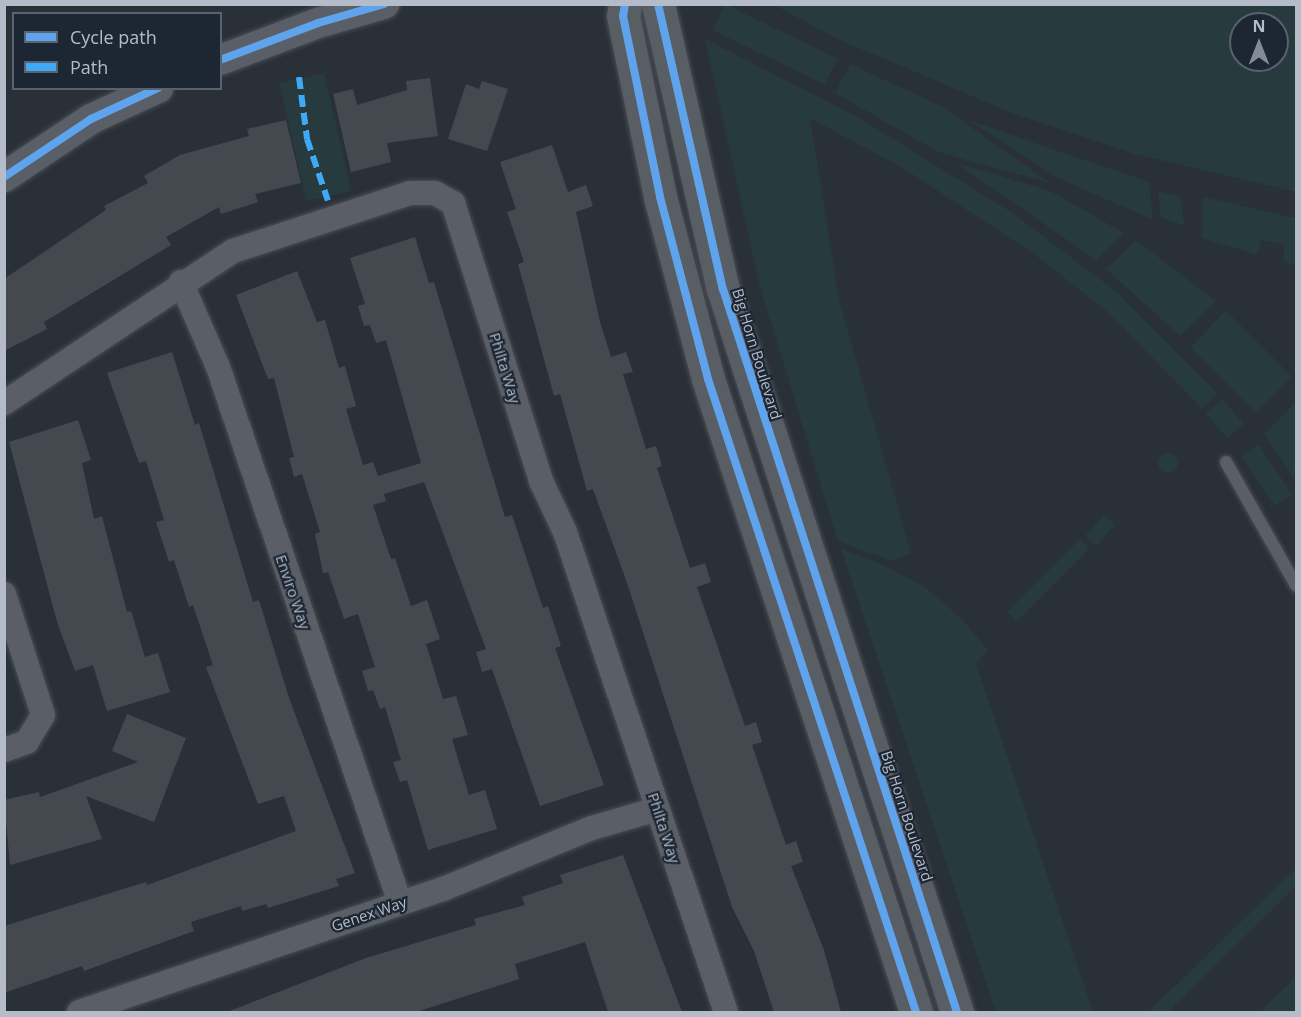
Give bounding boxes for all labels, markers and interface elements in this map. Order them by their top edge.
legend [12,12,222,90]
north arrow [1229,12,1289,72]
text: N [1252,15,1266,37]
text: Cycle path [70,25,157,49]
text: Path [70,55,108,79]
street label: Big Horn Boulevard [728,286,786,422]
street label: Philta Way [486,330,524,406]
street label: Enviro Way [272,552,314,632]
street label: Big Horn Boulevard [877,749,937,883]
street label: Philta Way [644,790,684,866]
street label: Genex Way [329,893,409,935]

